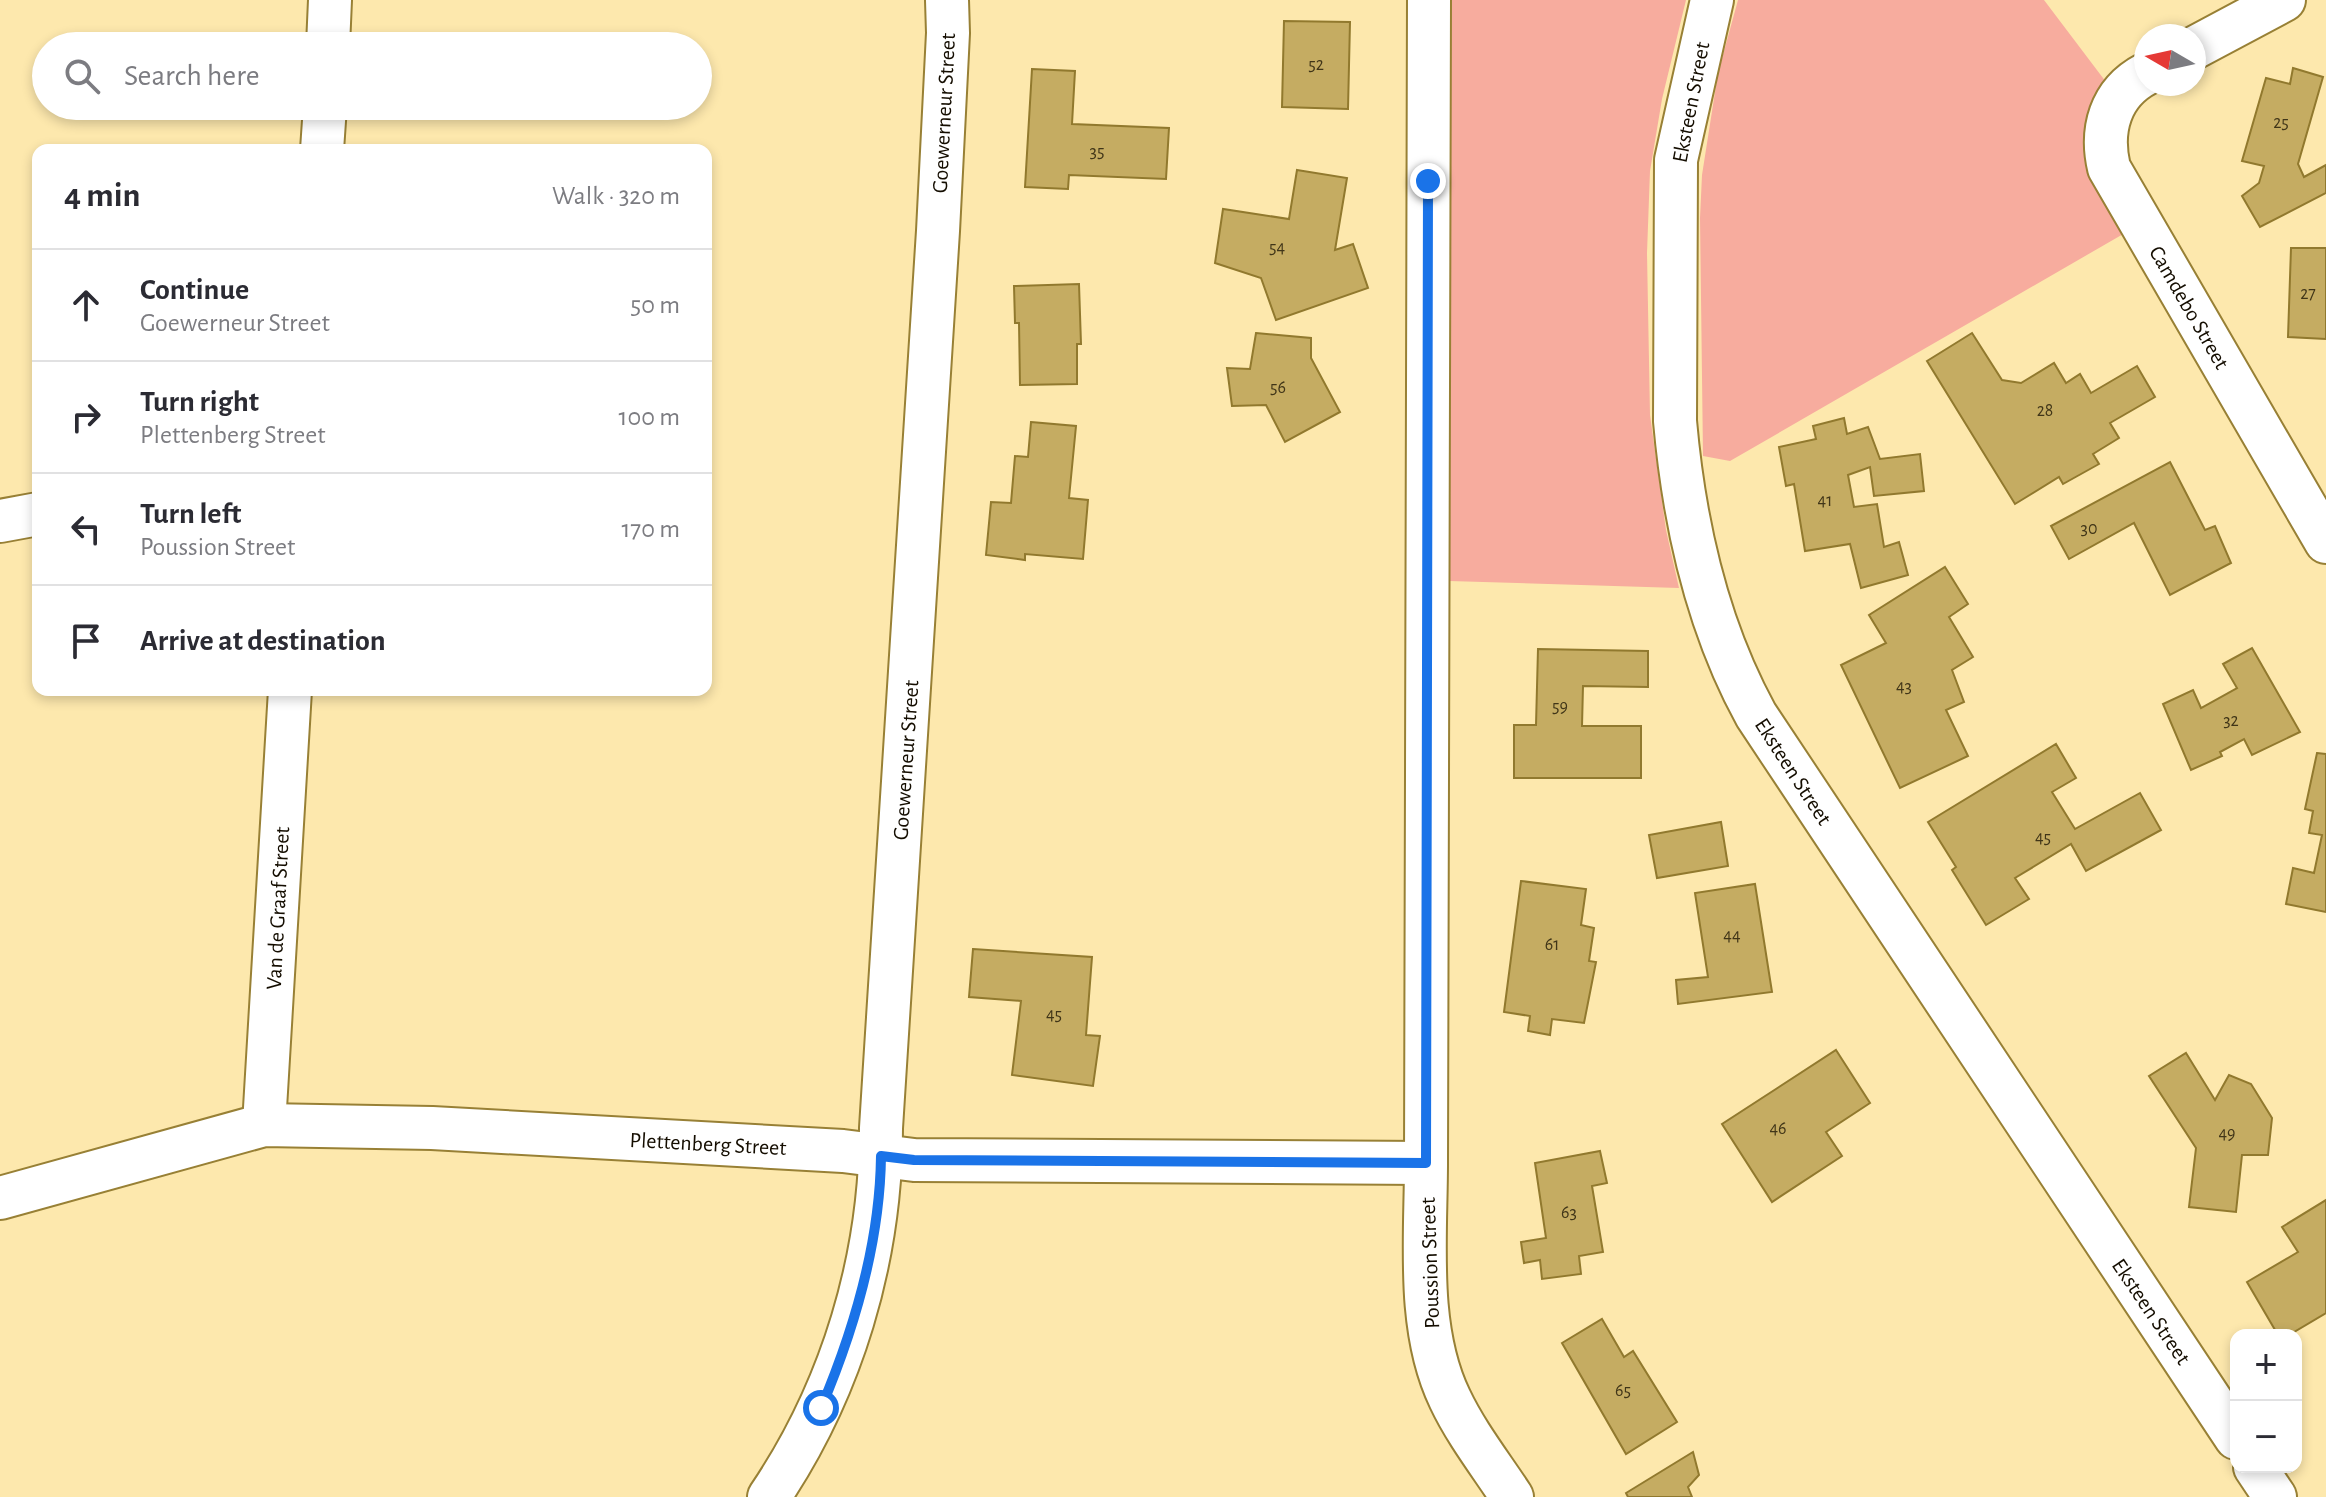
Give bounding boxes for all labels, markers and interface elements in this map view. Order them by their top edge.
north arrow [2134,24,2206,96]
search box [32,32,712,120]
street label: Goewerneur Street [929,32,959,194]
street label: Eksteen Street [1668,40,1713,164]
icon: search [60,54,104,98]
house number: 52 [1308,56,1324,74]
text: Search here [124,61,260,91]
house number: 25 [2273,114,2289,132]
house number: 35 [1090,143,1104,161]
route end [1410,163,1446,199]
text: 4 min [64,179,141,213]
text: Walk · 320 m [552,183,680,209]
house number: 54 [1269,239,1285,257]
street label: Camdebo Street [2145,242,2233,373]
text: Continue [140,275,249,305]
icon: ahead [64,283,108,327]
house number: 27 [2300,285,2316,303]
text: 50 m [630,292,680,318]
text: Goewerneur Street [140,310,330,336]
house number: 56 [1270,379,1286,397]
text: Turn right [140,387,259,417]
icon: right [64,395,108,439]
house number: 28 [2037,402,2053,420]
text: 100 m [619,404,680,430]
text: Plettenberg Street [140,422,325,448]
house number: 41 [1818,492,1832,510]
text: Turn left [140,499,241,529]
icon: left [64,507,108,551]
text: 170 m [621,516,680,542]
house number: 30 [2081,520,2097,538]
text: Poussion Street [140,534,295,560]
icon: arrive [64,619,108,663]
text: Arrive at destination [140,626,386,656]
house number: 43 [1896,678,1912,696]
street label: Goewerneur Street [889,679,923,841]
house number: 59 [1552,698,1568,716]
house number: 32 [2223,712,2239,730]
street label: Eksteen Street [1751,714,1836,829]
street label: Van de Graaf Street [263,826,293,990]
house number: 45 [2035,829,2051,847]
house number: 44 [1723,927,1741,945]
house number: 61 [1545,936,1559,954]
house number: 45 [1046,1006,1062,1024]
house number: 46 [1769,1120,1787,1138]
house number: 49 [2218,1125,2236,1143]
street label: Plettenberg Street [629,1129,787,1159]
street label: Poussion Street [1417,1197,1443,1329]
house number: 63 [1561,1204,1577,1222]
street label: Eksteen Street [2108,1255,2195,1369]
map controls [2230,1329,2302,1473]
button: + [2230,1329,2302,1401]
house number: 65 [1615,1382,1631,1400]
route start [803,1390,839,1426]
button: − [2230,1401,2302,1473]

